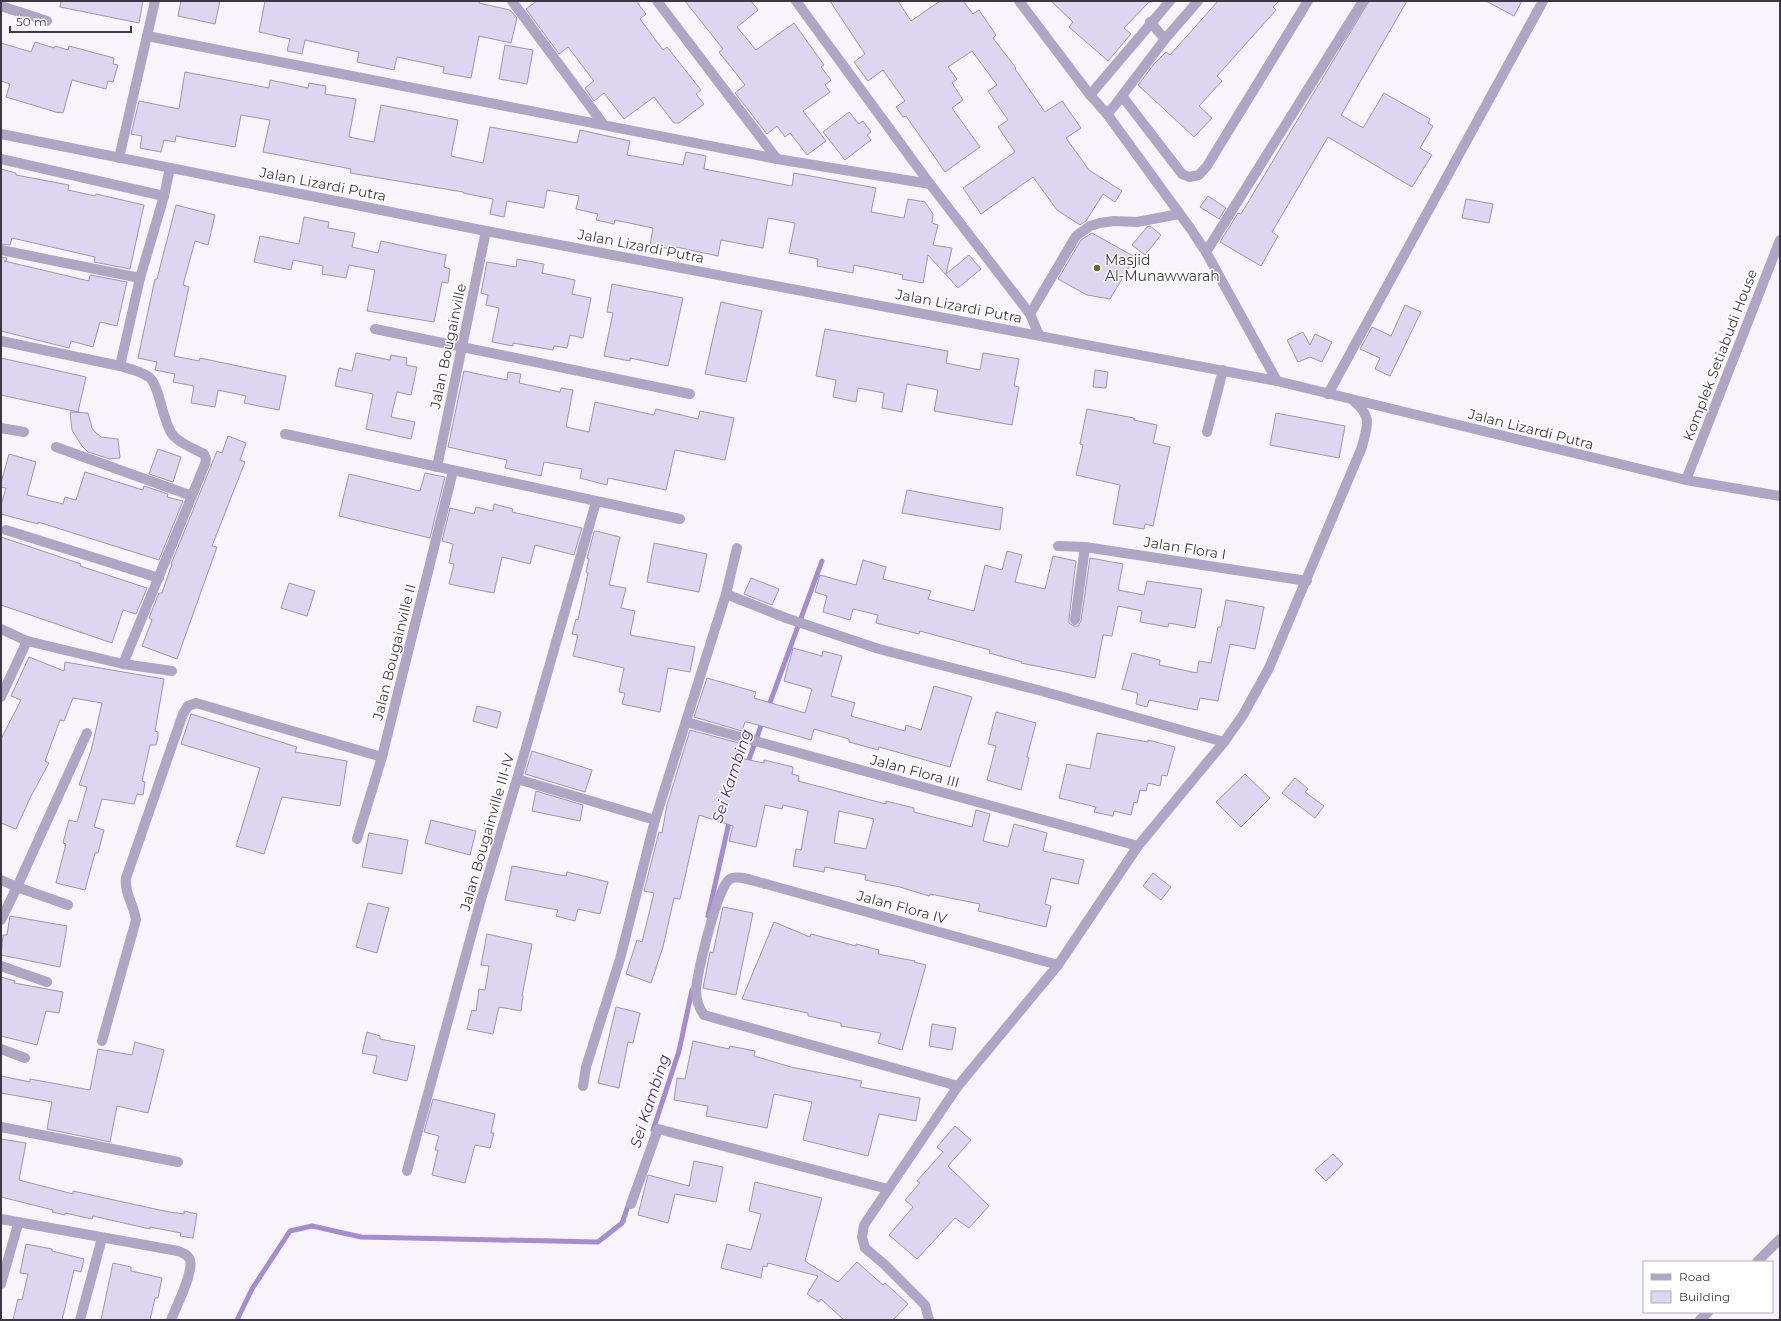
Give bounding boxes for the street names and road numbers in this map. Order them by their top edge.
street label: Jalan Lizardi Putra [257,163,388,205]
street label: Jalan Lizardi Putra [575,225,706,267]
street label: Komplek Setiabudi House [1679,267,1761,443]
street label: Jalan Bougainville [426,282,470,411]
street label: Jalan Lizardi Putra [893,285,1024,327]
street label: Jalan Lizardi Putra [1465,404,1596,453]
street label: Jalan Flora I [1142,532,1227,563]
street label: Jalan Bougainville II [368,582,420,723]
street label: Jalan Flora III [868,750,962,792]
street label: Jalan Bougainville III-IV [456,751,518,914]
street label: Jalan Flora IV [854,886,949,928]

